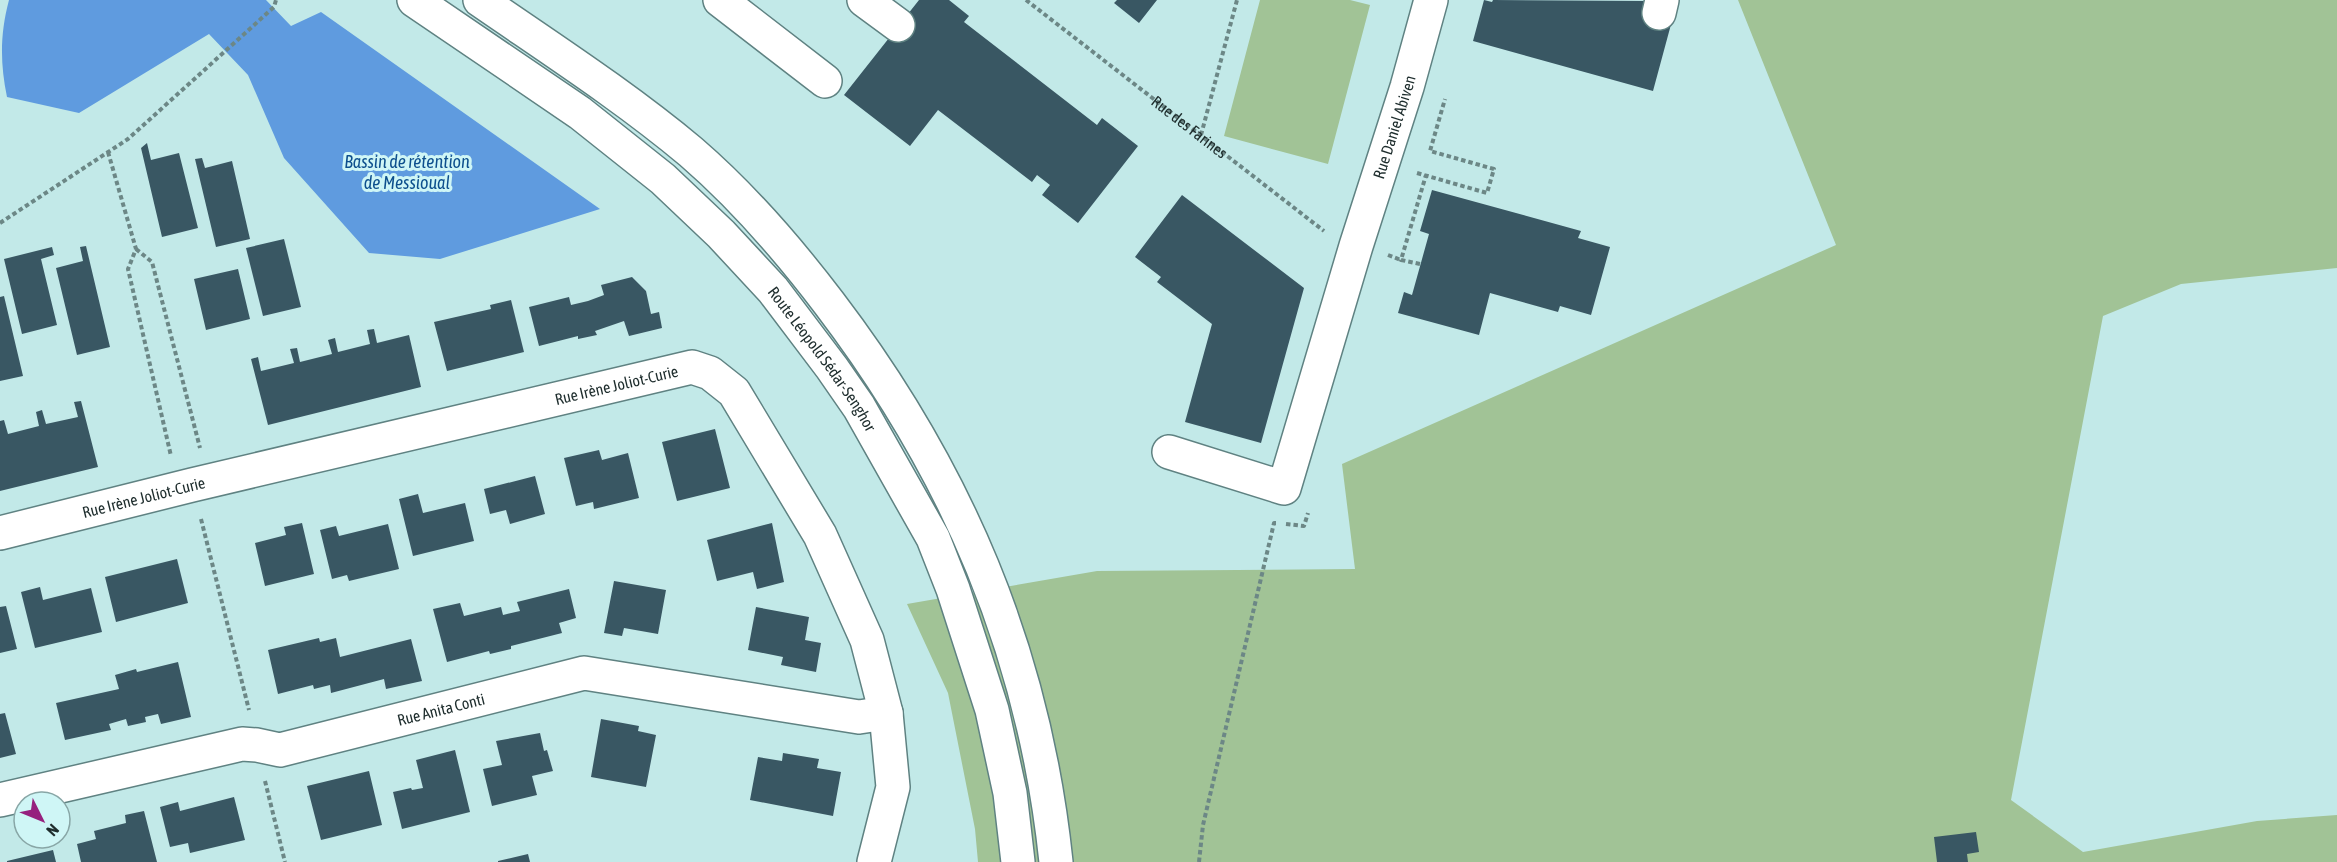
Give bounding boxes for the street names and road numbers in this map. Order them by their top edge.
street label: Rue Daniel Abiven [1369,73,1419,181]
street label: Rue des Farines [1148,92,1231,162]
street label: Route Léopold Sédar-Senghor [765,283,880,435]
street label: Rue Irène Joliot-Curie [553,362,680,408]
street label: Rue Irène Joliot-Curie [80,473,207,521]
street label: Rue Anita Conti [395,690,487,729]

